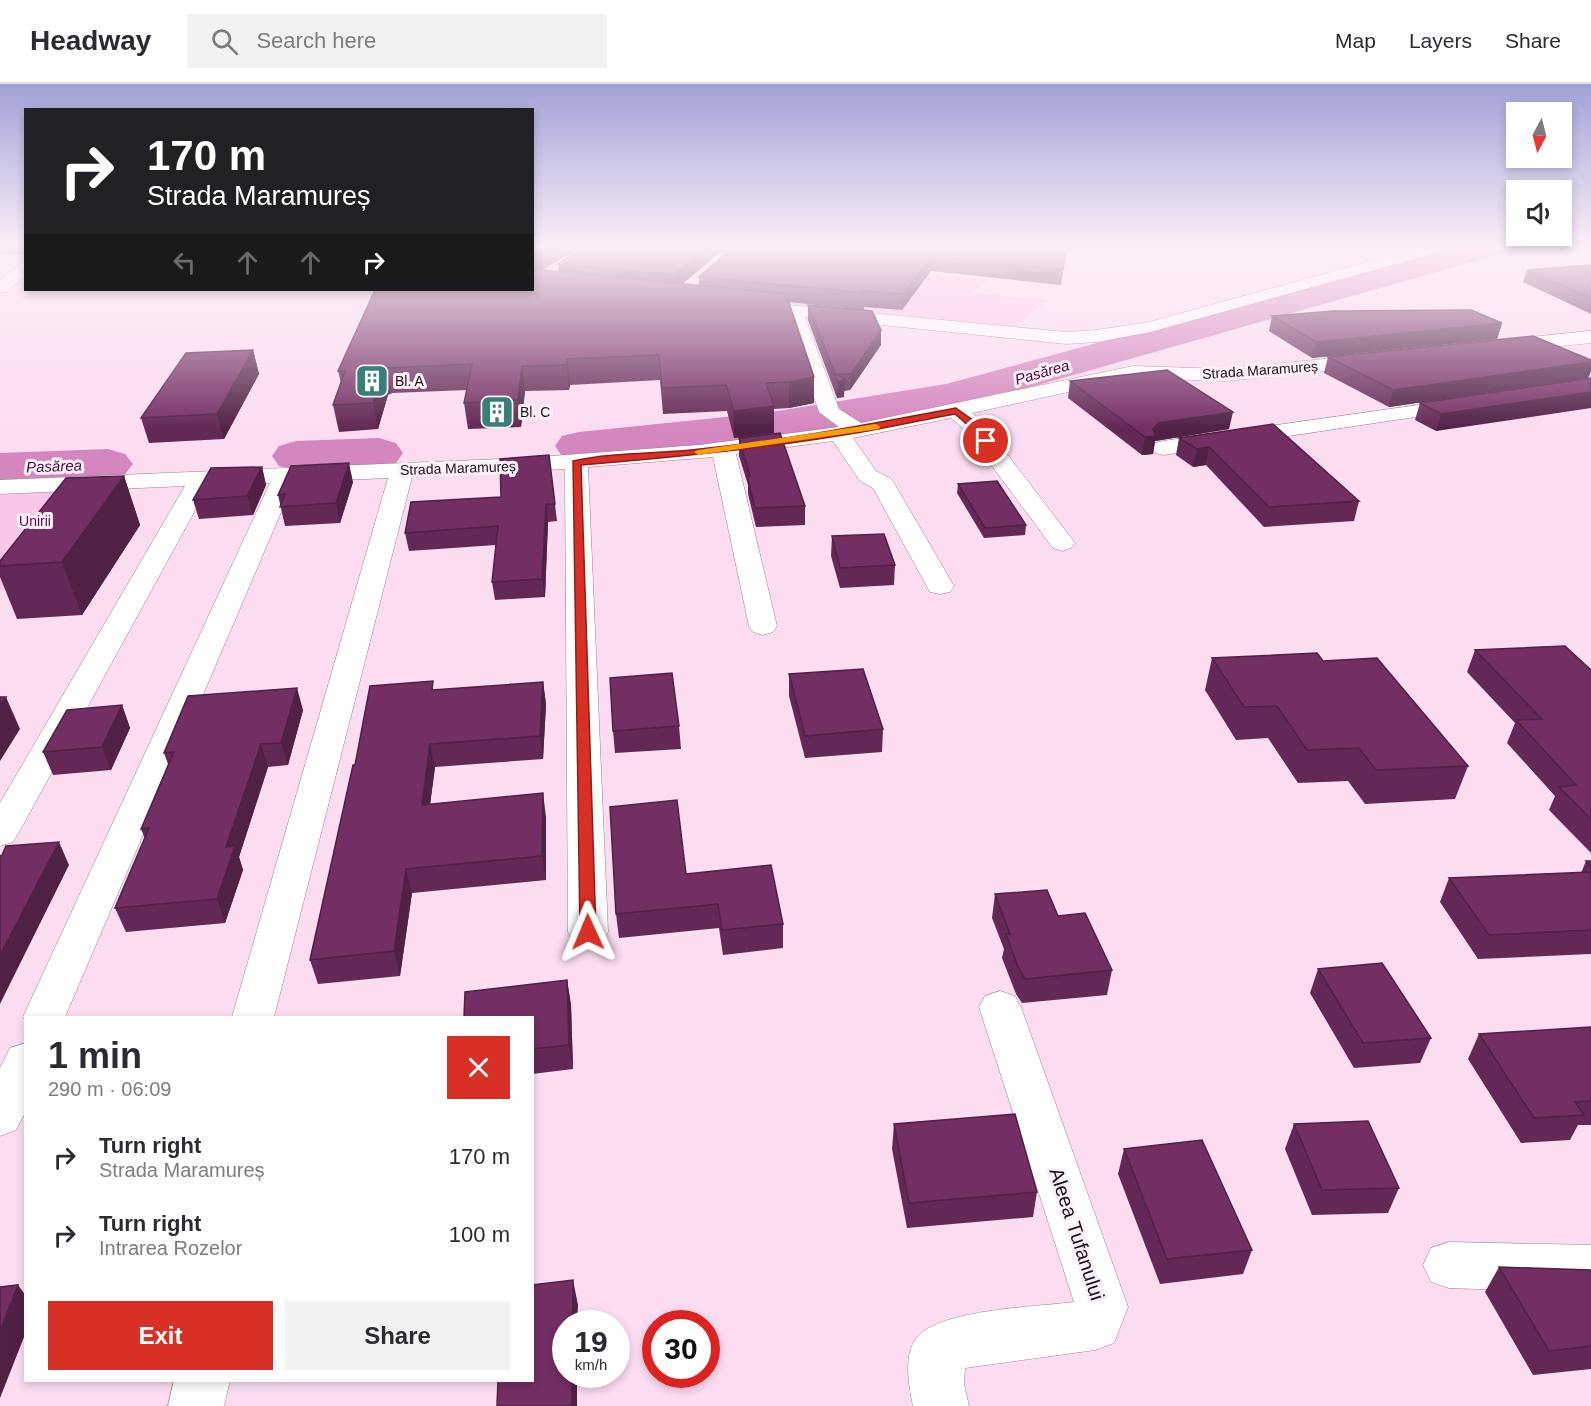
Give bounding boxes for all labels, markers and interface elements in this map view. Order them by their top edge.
search box [187,14,607,68]
text: Headway [30,25,151,56]
icon: search [208,25,241,58]
text: Search here [256,28,376,53]
text: Map [1335,29,1376,52]
text: Layers [1409,29,1472,52]
text: Share [1505,29,1561,52]
north arrow [1506,102,1572,168]
map controls [1506,102,1572,246]
icon: right [48,132,126,210]
text: 170 m [147,132,266,179]
button: sound [1506,180,1572,246]
text: Strada Maramureș [147,181,371,211]
icon: left [168,246,201,279]
icon: ahead [231,246,264,279]
icon: ahead [294,246,327,279]
icon: right [357,246,390,279]
water label: Pasărea [1013,356,1071,388]
street label: Strada Maramureș [1202,358,1318,382]
building icon: Bl. A [354,363,390,399]
place label: Bl. A [395,373,424,389]
building icon: Bl. C [479,394,515,430]
place label: Bl. C [520,404,550,420]
pin [960,415,1011,466]
icon: arrive [969,424,1002,457]
water label: Pasărea [26,457,82,475]
street label: Strada Maramureș [400,458,516,478]
park label: Unirii [19,513,51,529]
position arrow [556,900,620,964]
text: 1 min [48,1035,142,1076]
button: close [447,1036,510,1099]
text: 290 m · 06:09 [48,1078,171,1100]
text: Turn right [99,1133,201,1158]
icon: right [48,1141,81,1174]
text: 170 m [449,1144,510,1169]
text: Strada Maramureș [99,1159,265,1181]
street label: Aleea Tufanului [1045,1165,1109,1303]
text: Turn right [99,1211,201,1236]
icon: right [48,1219,81,1252]
text: 100 m [449,1222,510,1247]
text: Intrarea Rozelor [99,1237,242,1259]
button: Exit [48,1301,273,1370]
button: Share [285,1301,510,1370]
speed limit sign: 30 [642,1310,720,1388]
text: 19 [574,1325,608,1358]
text: km/h [575,1356,607,1373]

